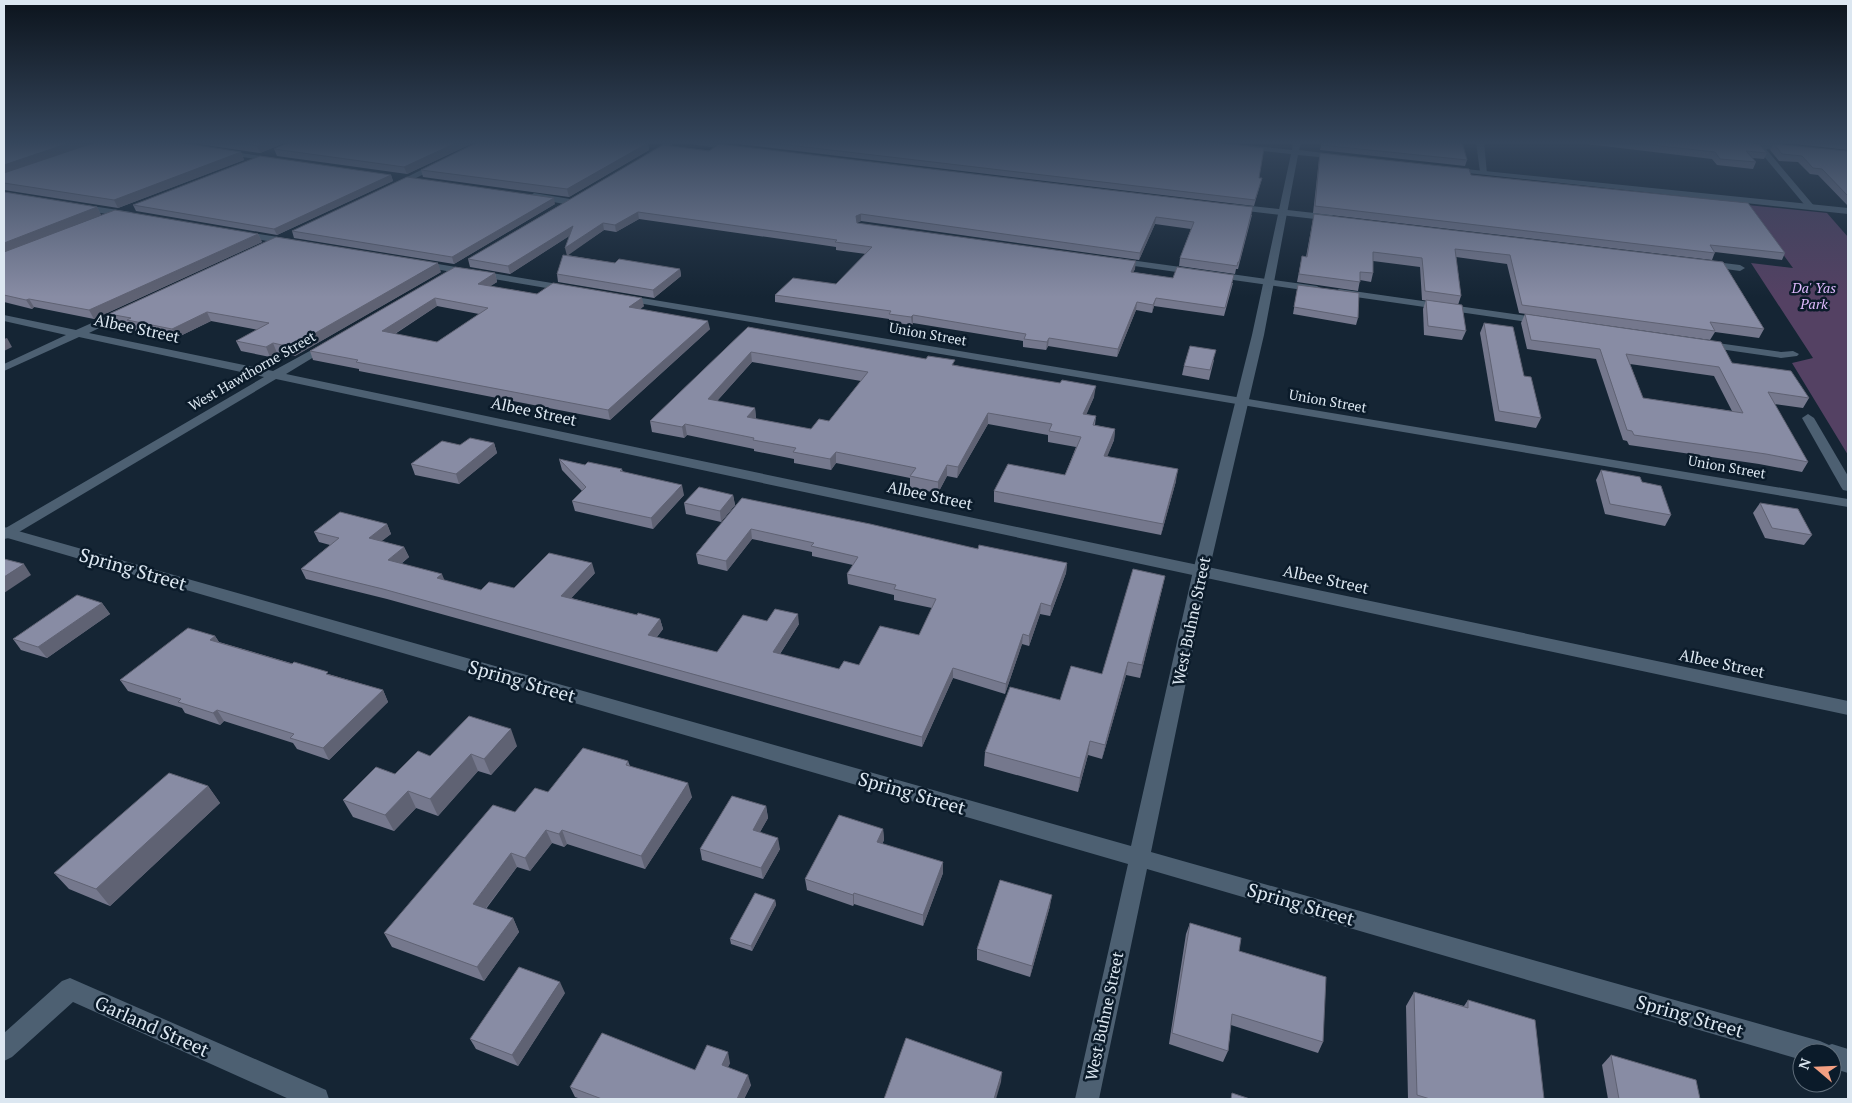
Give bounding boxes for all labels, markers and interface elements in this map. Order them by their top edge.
park label: Da' Yas Park [1791,278,1836,313]
street label: Albee Street [92,308,182,348]
street label: Union Street [888,317,969,350]
street label: West Hawthorne Street [185,326,320,415]
street label: Union Street [1288,384,1369,417]
street label: Albee Street [489,391,579,431]
street label: Union Street [1687,450,1768,483]
street label: Albee Street [885,475,975,515]
street label: Spring Street [77,541,190,596]
street label: West Buhne Street [1167,554,1215,687]
street label: Albee Street [1281,559,1371,599]
street label: Albee Street [1677,643,1767,683]
street label: Spring Street [466,653,579,708]
street label: Spring Street [856,765,969,820]
street label: Spring Street [1245,876,1358,931]
street label: West Buhne Street [1080,949,1128,1082]
street label: Spring Street [1634,988,1747,1043]
street label: Garland Street [91,989,213,1062]
north arrow [1792,1043,1842,1093]
text: N [1794,1055,1815,1072]

